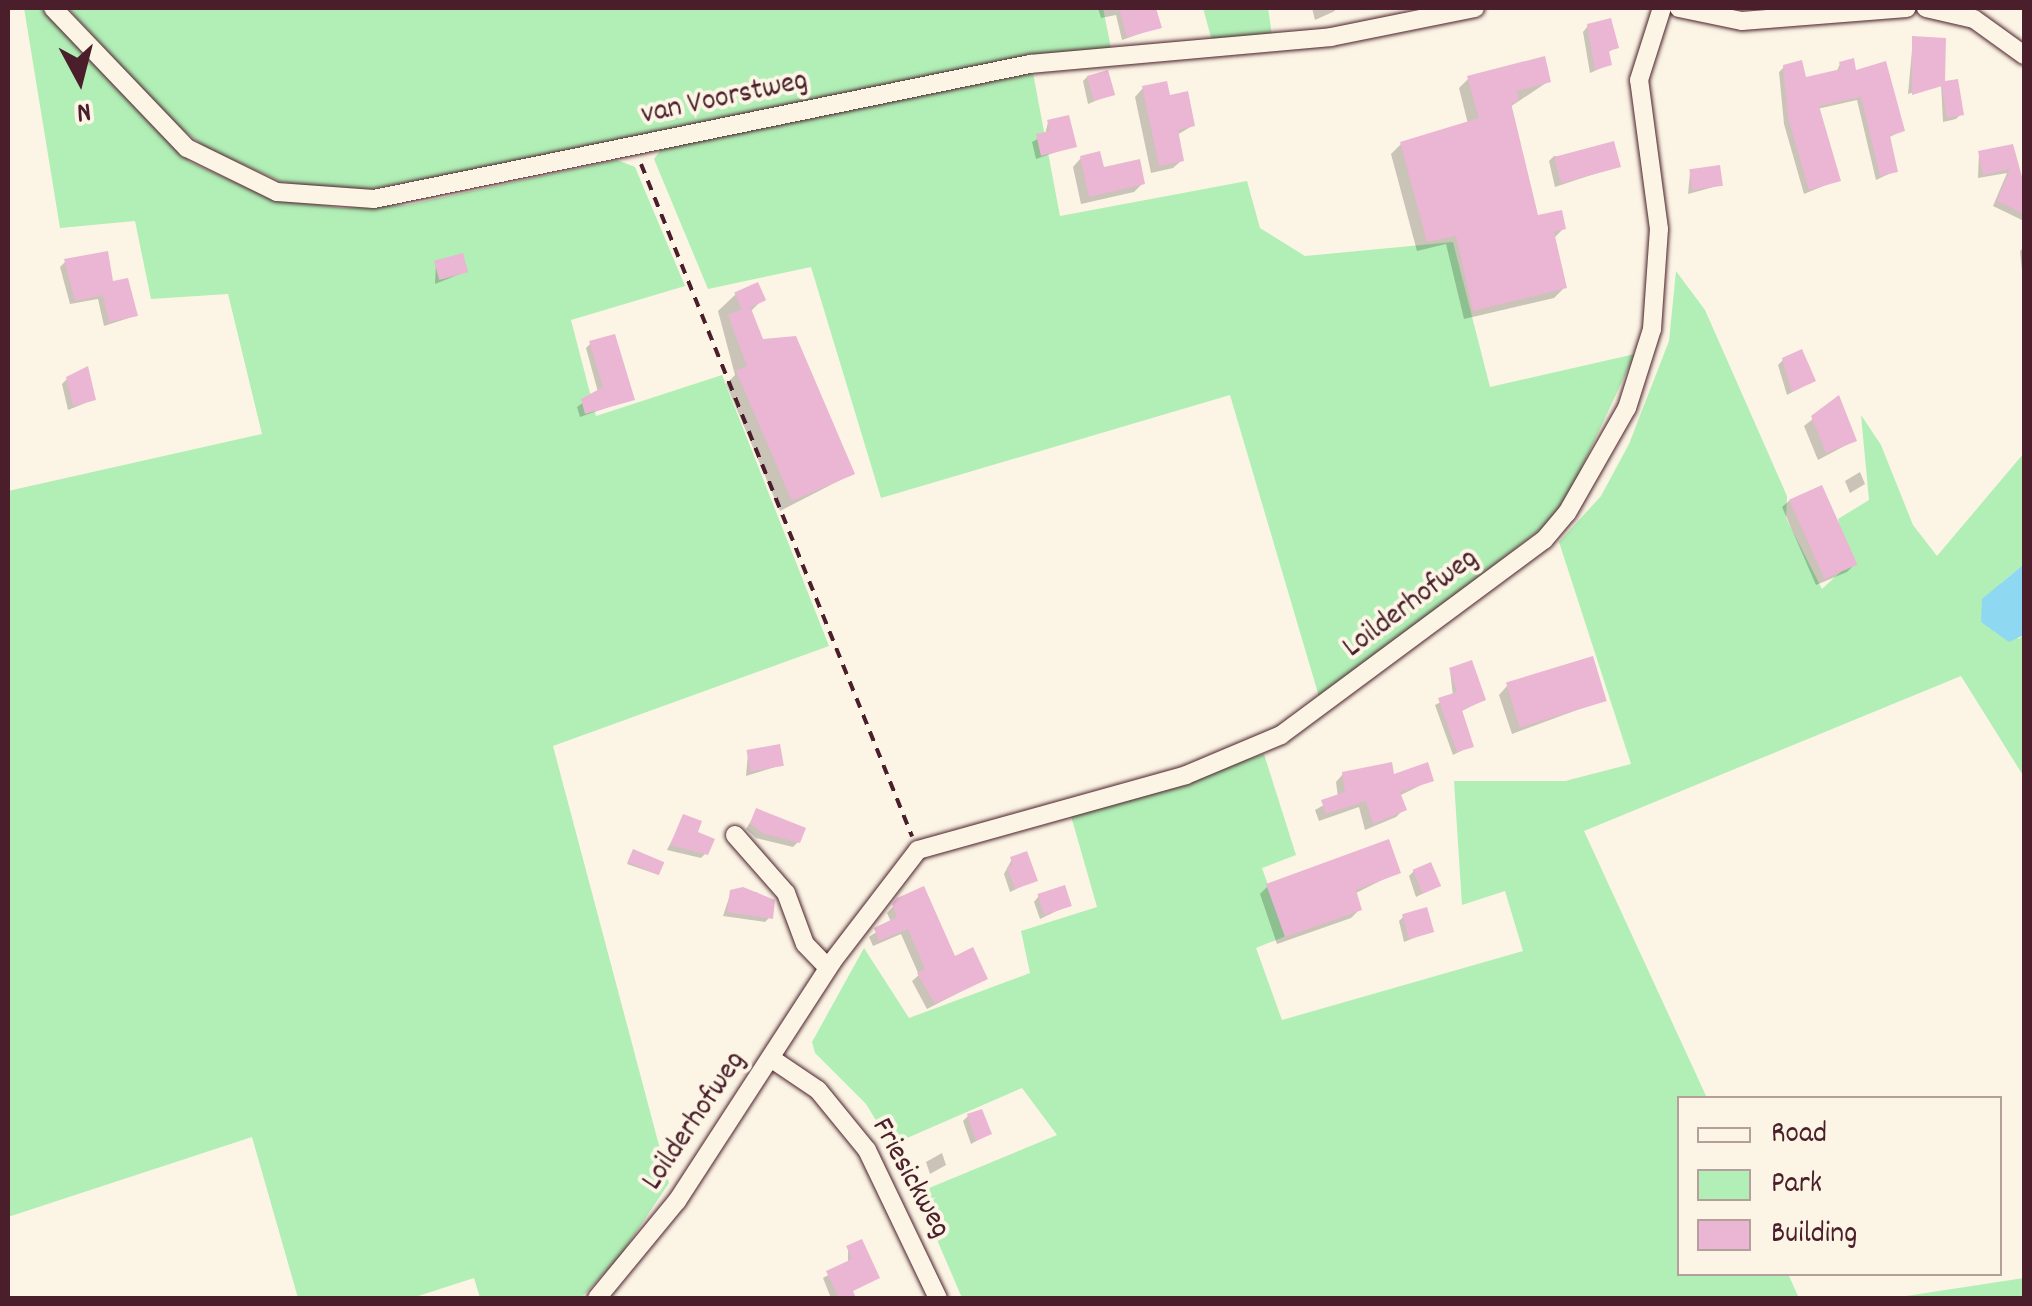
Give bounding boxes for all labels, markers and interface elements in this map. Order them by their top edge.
north arrow [30,30,130,130]
street label: van Voorstweg [639,65,811,135]
text: N [74,89,93,130]
street label: Loilderhofweg [1337,542,1487,668]
street label: Loilderhofweg [636,1046,756,1198]
legend [1677,1096,2002,1276]
street label: Friesickweg [861,1113,957,1245]
text: Road [1771,1114,1827,1157]
text: Park [1771,1164,1822,1207]
text: Building [1771,1214,1857,1257]

